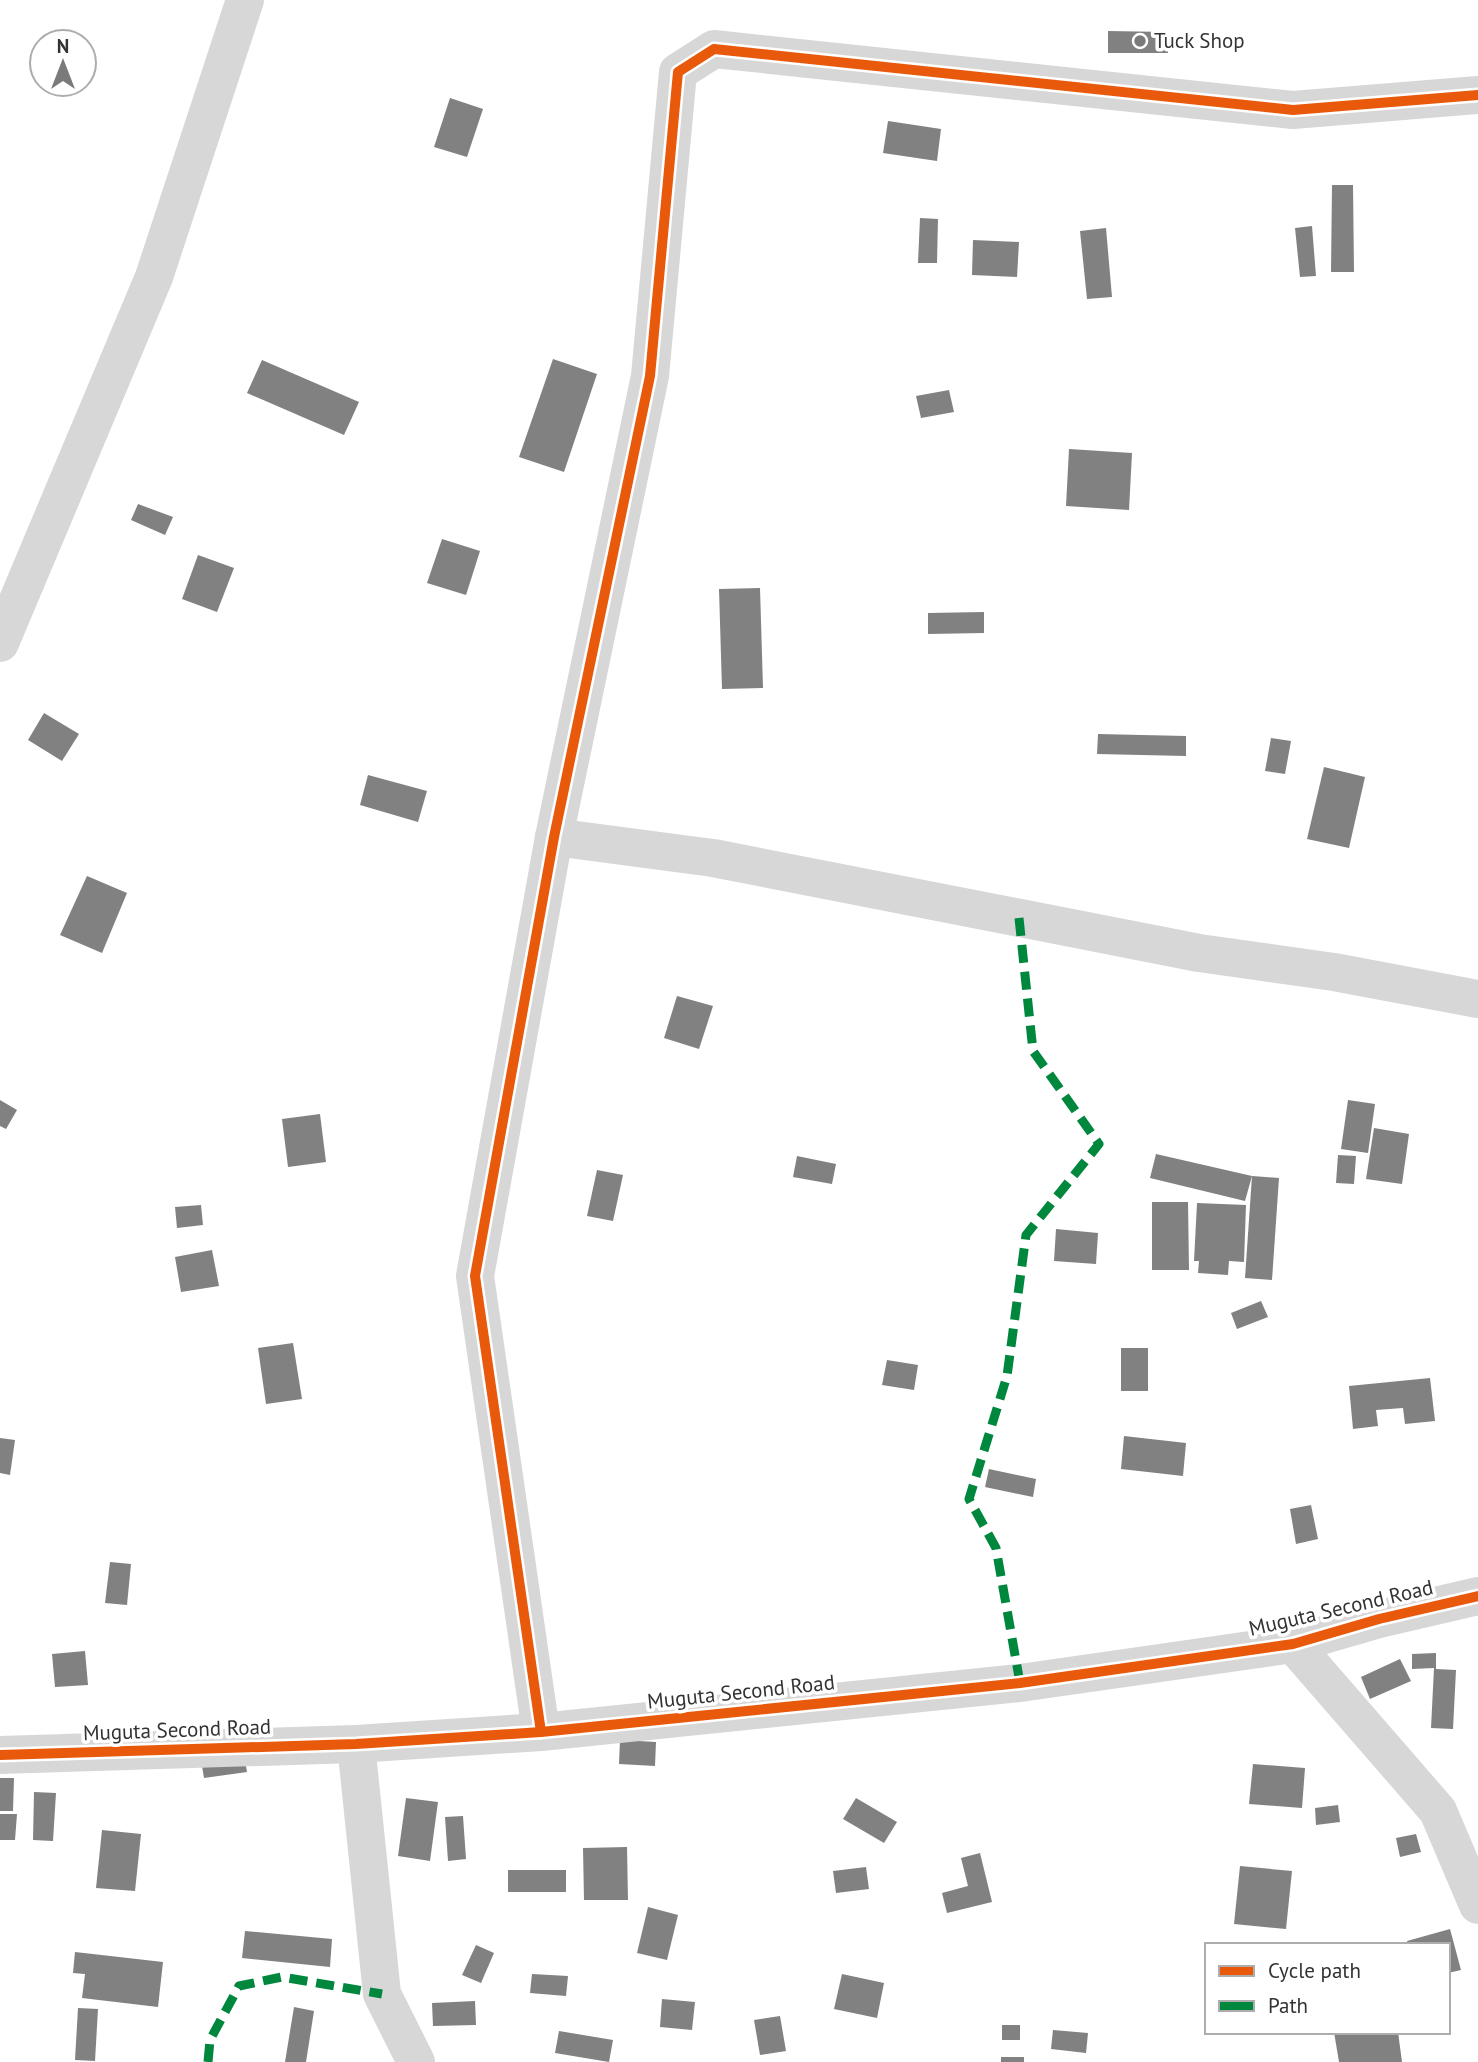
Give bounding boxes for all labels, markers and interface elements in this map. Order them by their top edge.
place label: Tuck Shop [1154,27,1245,54]
north arrow [28,28,98,98]
marker: Tuck Shop [1132,33,1148,49]
text: N [57,34,69,58]
street label: Muguta Second Road [1246,1573,1436,1642]
street label: Muguta Second Road [646,1668,836,1715]
street label: Muguta Second Road [82,1713,272,1746]
legend [1205,1943,1450,2034]
text: Cycle path [1268,1957,1361,1984]
text: Path [1268,1992,1308,2019]

